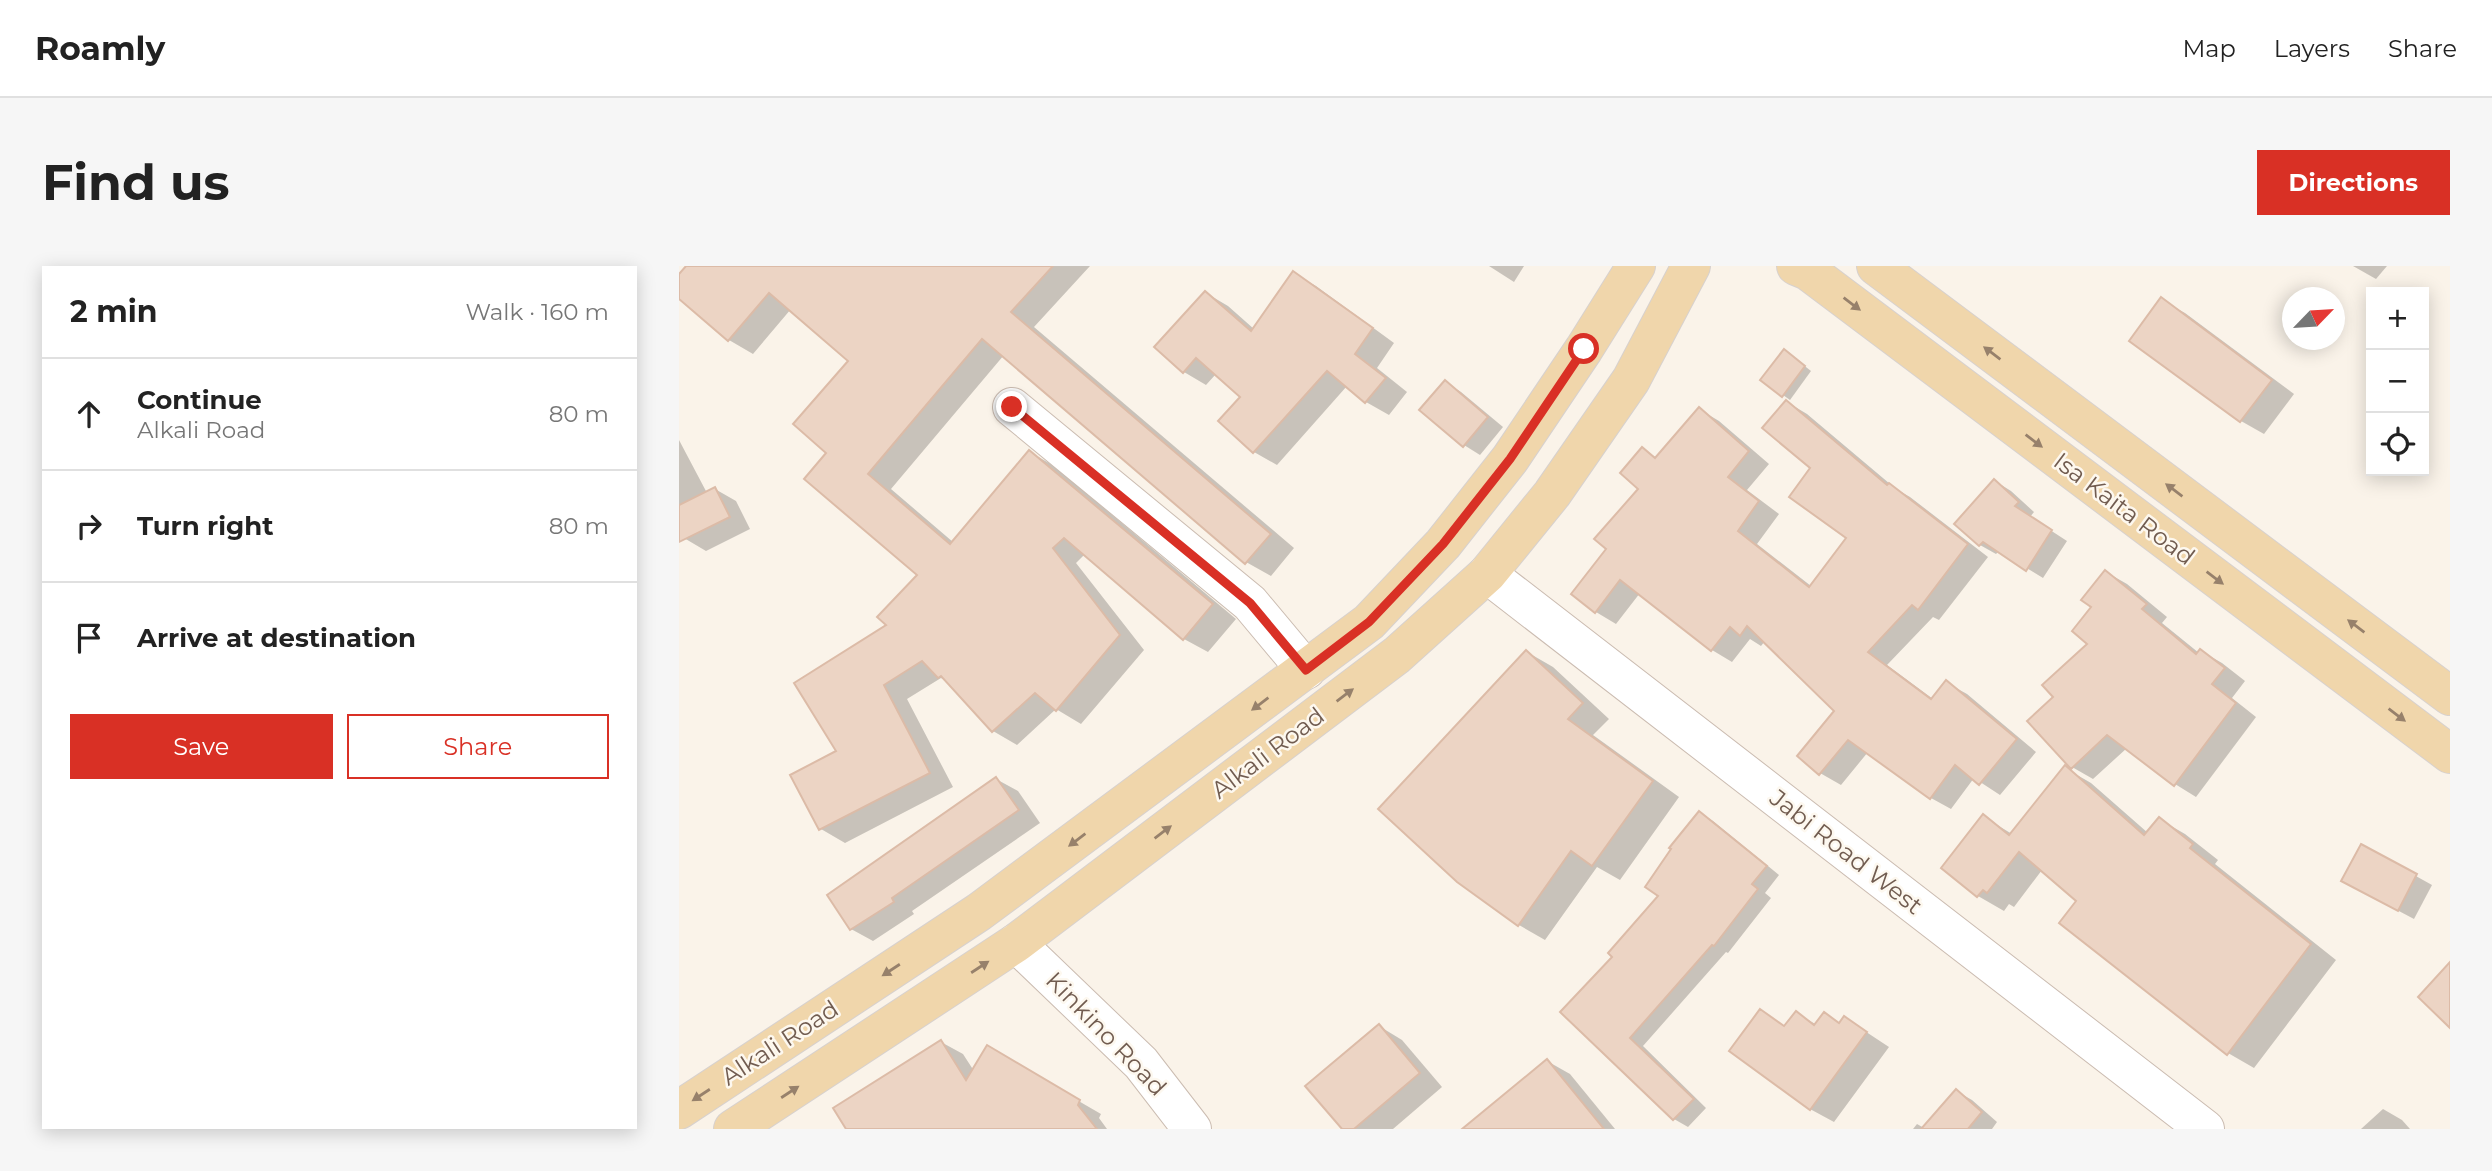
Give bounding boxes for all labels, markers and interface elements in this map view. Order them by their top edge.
text: Roamly [35,28,165,68]
text: Map [2182,34,2236,63]
text: Layers [2274,34,2350,63]
text: Share [2388,34,2457,63]
button: Directions [2257,150,2450,215]
text: Find us [42,153,230,212]
north arrow [2282,287,2345,350]
map controls [2366,287,2429,476]
button: + [2366,287,2429,350]
text: 2 min [70,293,157,330]
one-way arrow [1843,297,1861,311]
text: Walk · 160 m [465,298,609,326]
route start [1568,333,1599,364]
one-way arrow [1983,346,2001,360]
button: − [2366,350,2429,413]
text: Continue [137,384,262,416]
route end [996,391,1027,422]
icon: ahead [70,395,108,433]
text: 80 m [549,400,609,428]
button: locate [2366,413,2429,476]
text: Alkali Road [137,416,265,444]
one-way arrow [2025,434,2043,448]
street label: Isa Kaita Road [2048,446,2201,571]
one-way arrow [2165,483,2183,497]
icon: right [70,507,108,545]
text: Turn right [137,510,273,542]
text: 80 m [549,512,609,540]
one-way arrow [2206,571,2225,585]
icon: arrive [70,619,108,657]
one-way arrow [2347,619,2365,633]
text: Arrive at destination [137,622,416,654]
one-way arrow [1336,689,1354,703]
one-way arrow [1251,697,1269,711]
street label: Alkali Road [1206,701,1330,804]
one-way arrow [2388,707,2406,722]
button: Save [70,714,333,779]
button: Share [347,714,609,779]
street label: Jabi Road West [1763,782,1929,920]
one-way arrow [1154,825,1172,839]
one-way arrow [1068,832,1086,846]
one-way arrow [970,960,990,973]
one-way arrow [881,964,901,977]
street label: Kinkino Road [1040,966,1173,1102]
street label: Alkali Road [716,994,844,1091]
one-way arrow [780,1085,799,1098]
one-way arrow [691,1089,711,1102]

